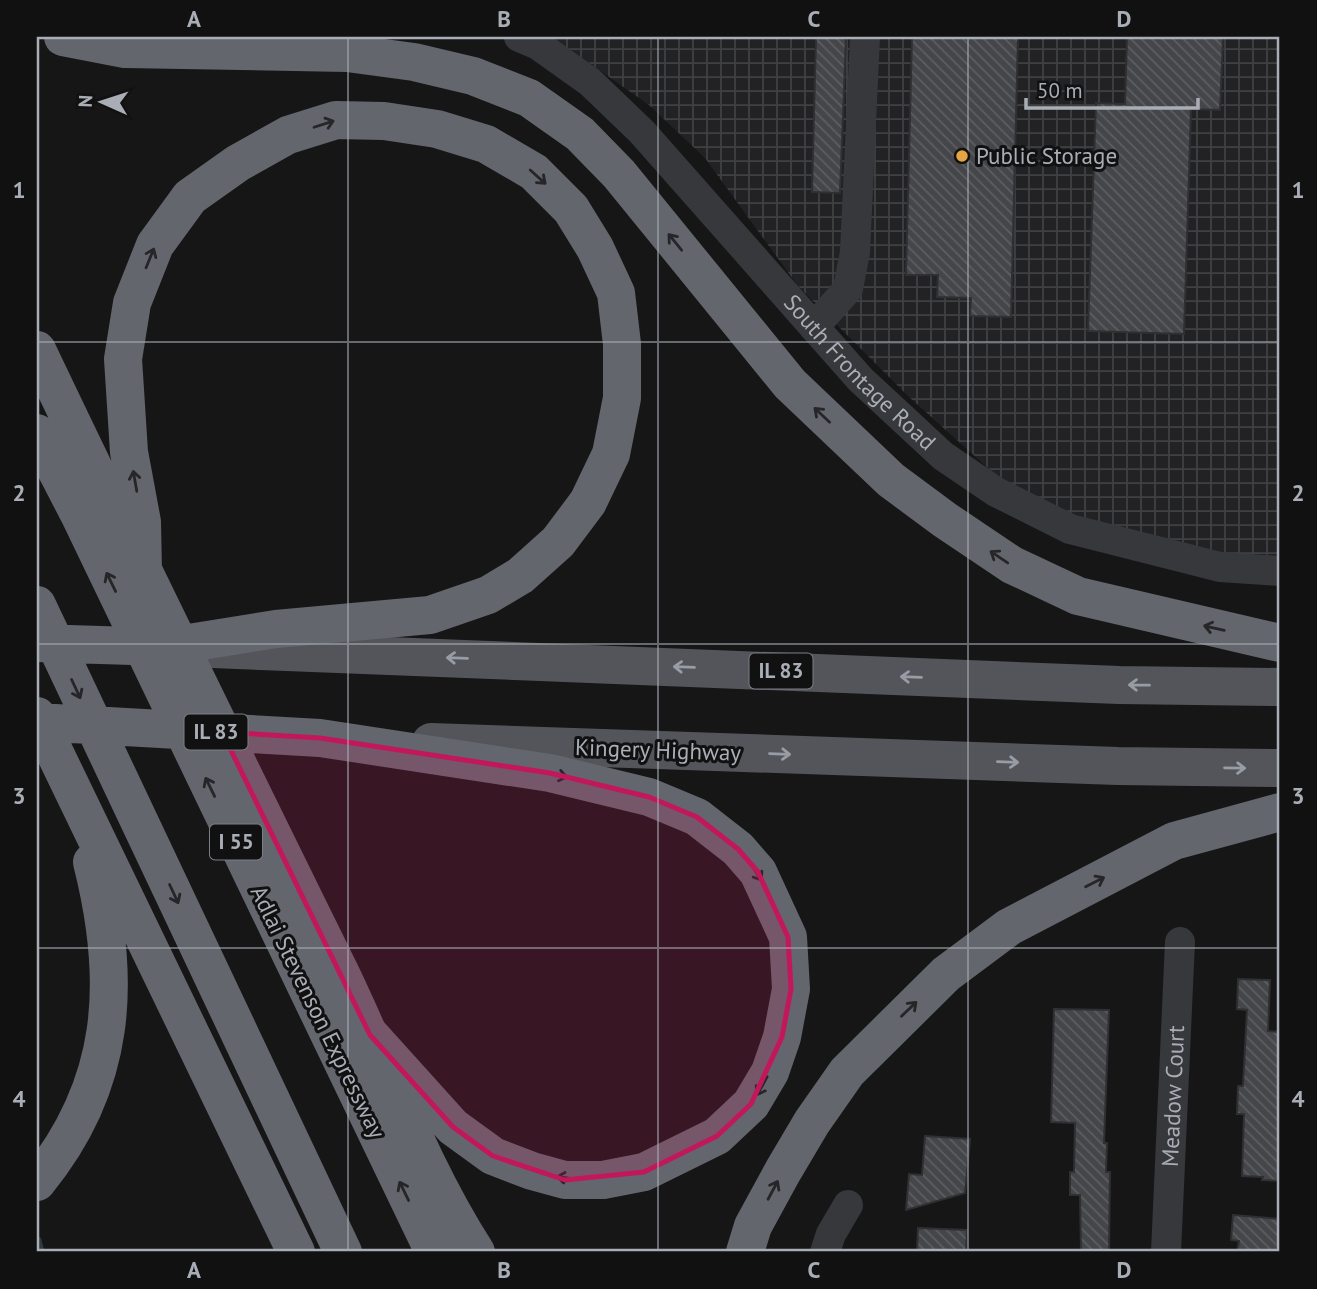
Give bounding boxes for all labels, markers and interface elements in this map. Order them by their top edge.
text: A [187,4,201,33]
text: B [497,4,511,33]
text: C [808,4,821,33]
text: D [1117,4,1131,33]
north arrow [66,66,136,136]
scale bar [1026,66,1198,110]
text: 50 m [1037,77,1083,104]
text: N [73,94,97,108]
one-way arrow [313,117,335,130]
place label: Public Storage [976,141,1117,170]
marker: Public Storage [954,148,970,164]
one-way arrow [529,169,547,185]
text: 1 [12,175,26,204]
text: 1 [1291,175,1305,204]
one-way arrow [667,233,683,251]
one-way arrow [144,248,157,270]
street label: South Frontage Road [778,288,942,456]
one-way arrow [814,406,831,423]
one-way arrow [127,470,141,493]
text: 2 [12,478,26,507]
text: 2 [1291,478,1305,507]
one-way arrow [990,550,1010,564]
one-way arrow [104,572,118,593]
one-way arrow [1203,621,1226,634]
one-way arrow [445,652,468,665]
road number: IL 83 [750,654,812,688]
one-way arrow [673,661,696,674]
one-way arrow [900,670,923,683]
one-way arrow [70,678,83,699]
one-way arrow [1127,678,1150,692]
road number: IL 83 [184,714,248,750]
street label: Kingery Highway [574,732,742,767]
one-way arrow [768,747,791,761]
one-way arrow [996,755,1019,769]
one-way arrow [1223,761,1246,774]
one-way arrow [545,768,568,782]
one-way arrow [203,777,216,798]
text: 3 [12,781,26,810]
text: 3 [1291,781,1305,810]
road number: I 55 [210,824,262,860]
one-way arrow [749,861,763,881]
one-way arrow [1084,875,1105,888]
street label: Adlai Stevenson Expressway [245,881,392,1143]
one-way arrow [168,883,181,904]
one-way arrow [900,1001,917,1018]
street label: Meadow Court [1155,1025,1190,1168]
one-way arrow [755,1076,769,1096]
text: 4 [12,1084,26,1113]
text: 4 [1291,1084,1305,1113]
one-way arrow [556,1172,578,1185]
one-way arrow [766,1180,780,1201]
one-way arrow [397,1181,410,1202]
text: A [187,1255,201,1284]
text: B [497,1255,511,1284]
text: C [808,1255,821,1284]
text: D [1117,1255,1131,1284]

